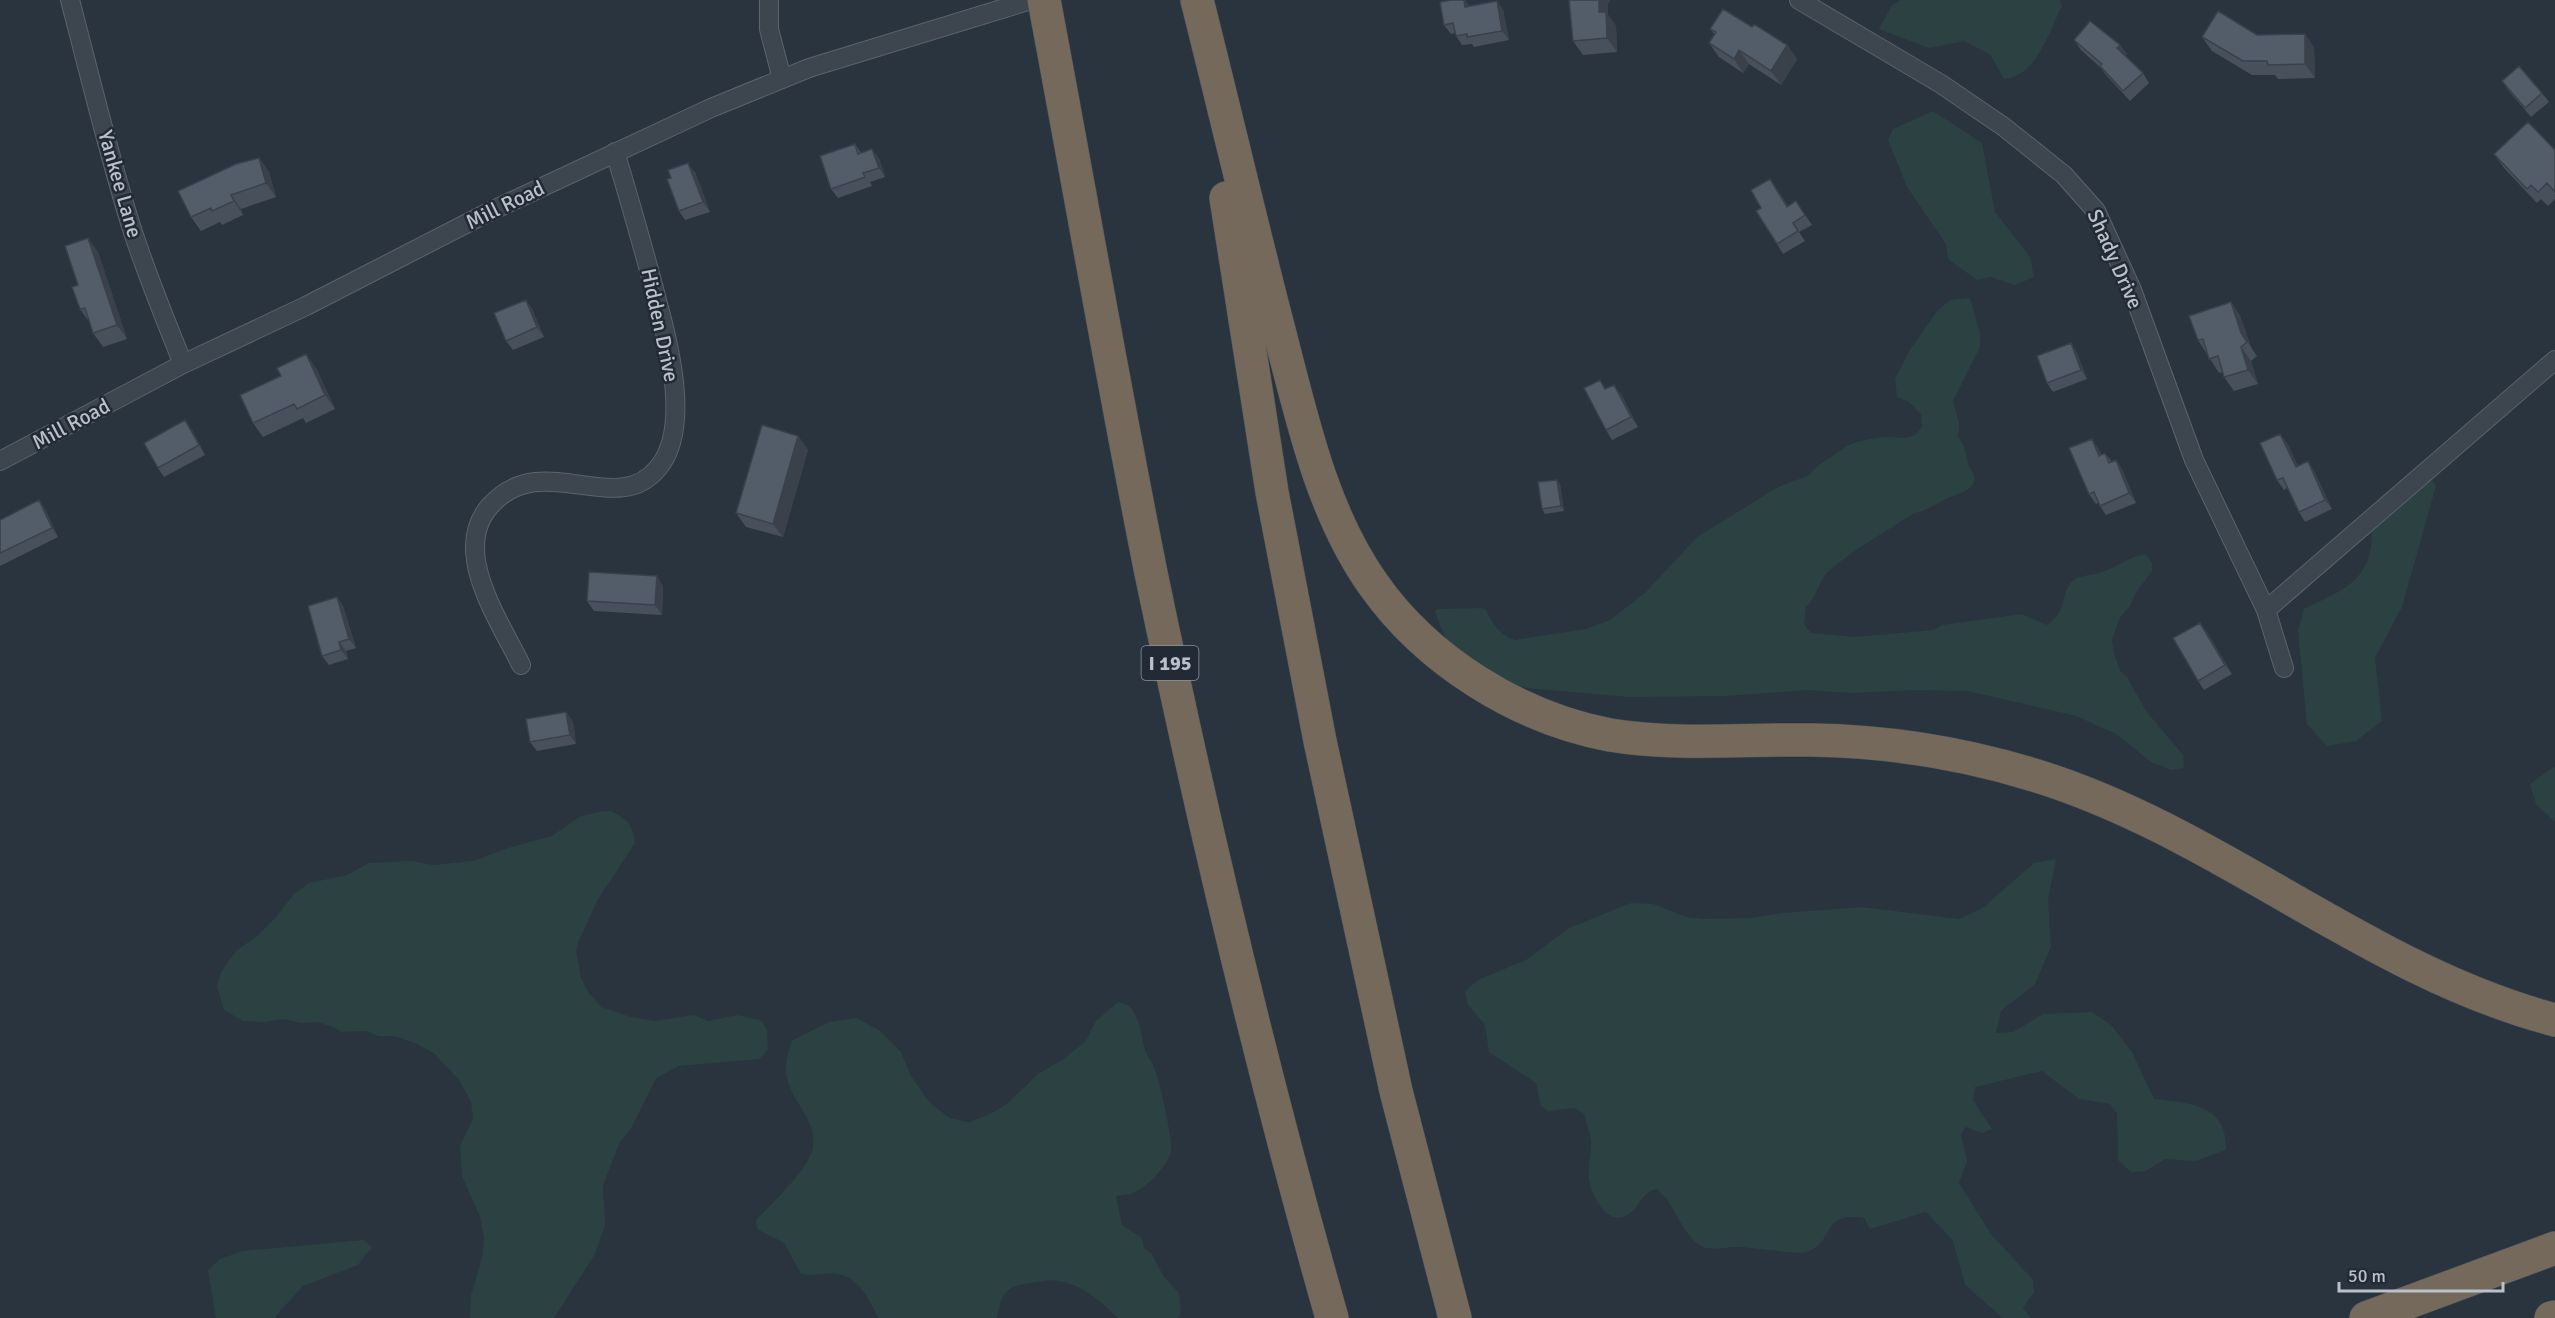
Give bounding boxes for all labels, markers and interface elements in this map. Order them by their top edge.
street label: Yankee Lane [92,127,148,241]
street label: Mill Road [461,175,549,235]
street label: Shady Drive [2082,205,2148,313]
street label: Hidden Drive [635,266,685,384]
street label: Mill Road [28,393,114,455]
road number: I 195 [1142,646,1198,680]
scale bar [2339,1255,2502,1293]
text: 50 m [2348,1265,2386,1287]

